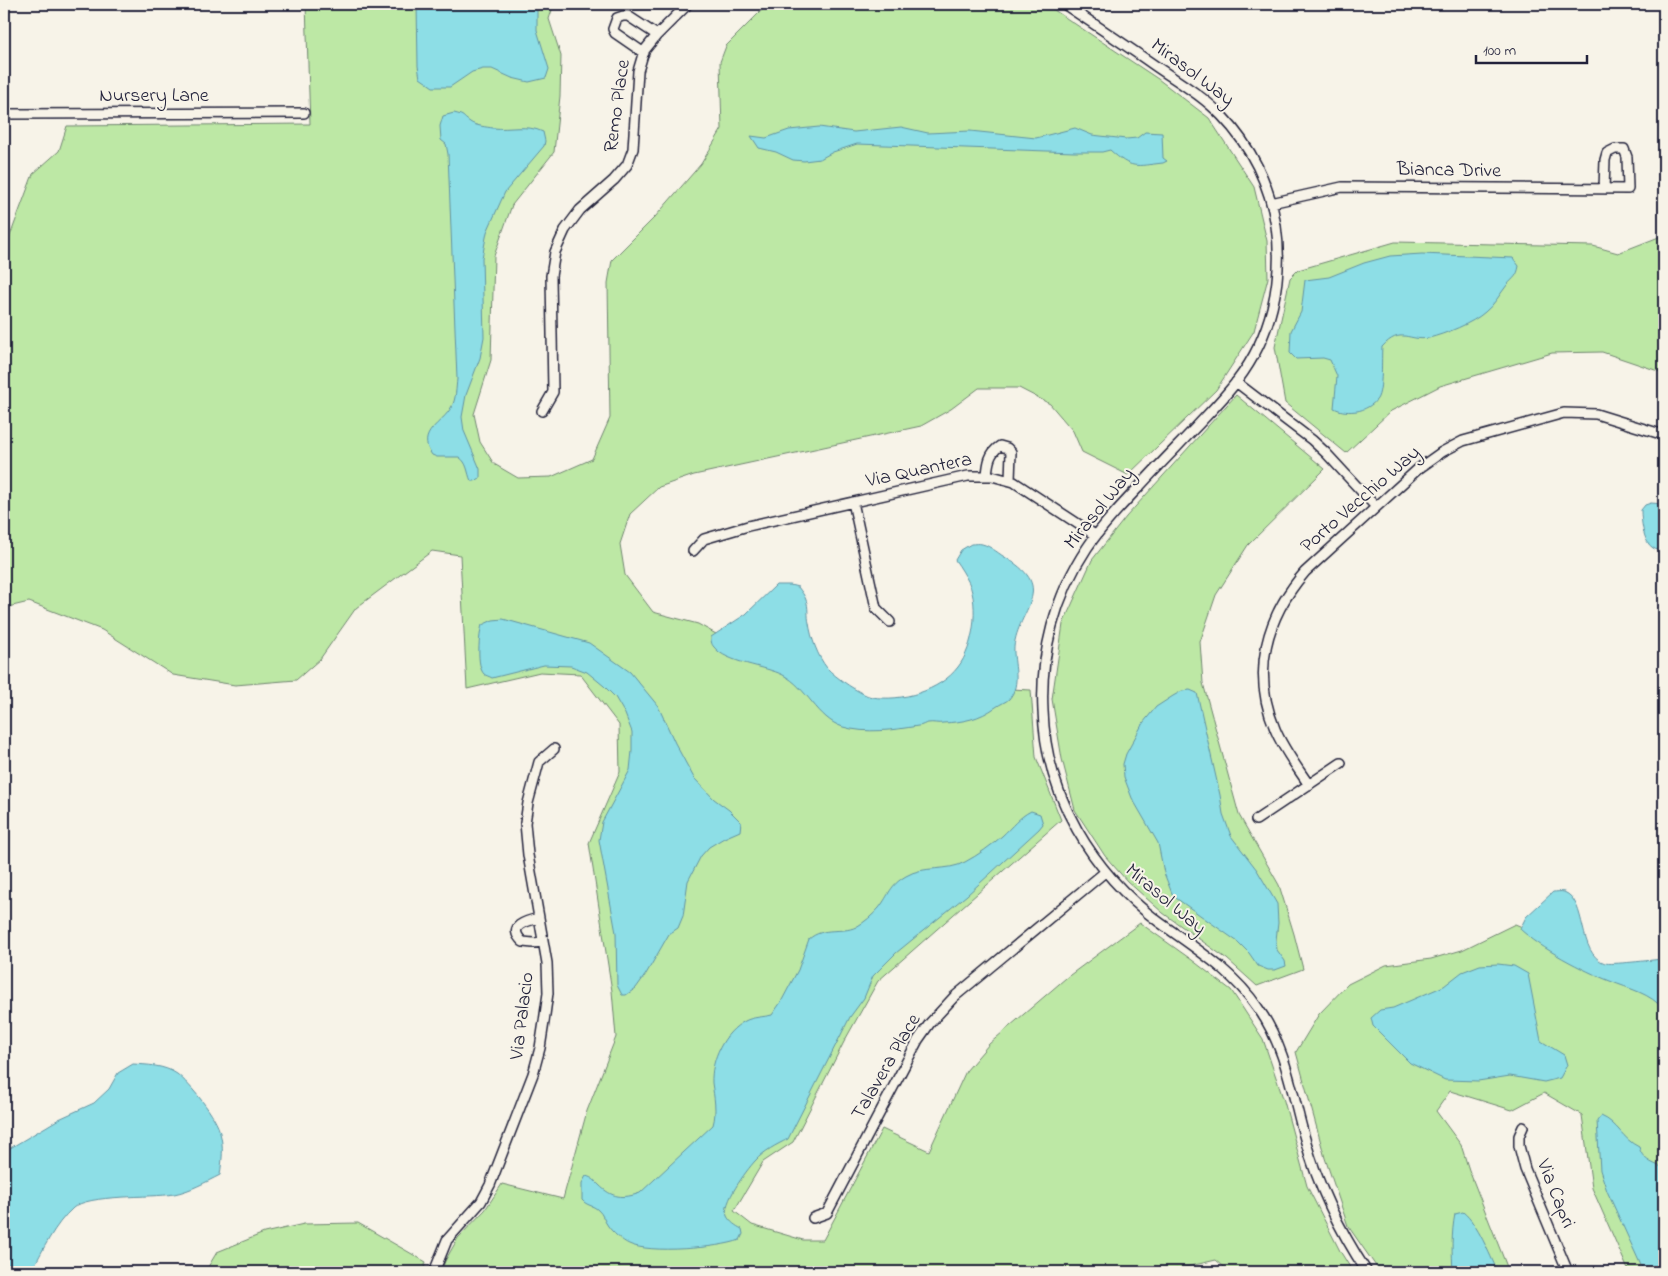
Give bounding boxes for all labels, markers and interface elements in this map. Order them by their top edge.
street label: Mirasol Way [1144,32,1240,114]
scale bar [1476,32,1587,64]
text: 100 m [1483,40,1516,62]
street label: Remo Place [597,58,639,154]
street label: Nursery Lane [99,82,209,111]
street label: Bianca Drive [1396,156,1501,186]
street label: Porto Vecchio Way [1294,439,1428,561]
street label: Via Quantera [862,446,975,497]
street label: Mirasol Way [1058,462,1142,556]
street label: Mirasol Way [1118,857,1212,943]
street label: Via Palacio [503,971,543,1062]
street label: Talavera Place [845,1009,929,1125]
street label: Via Capri [1528,1154,1582,1233]

